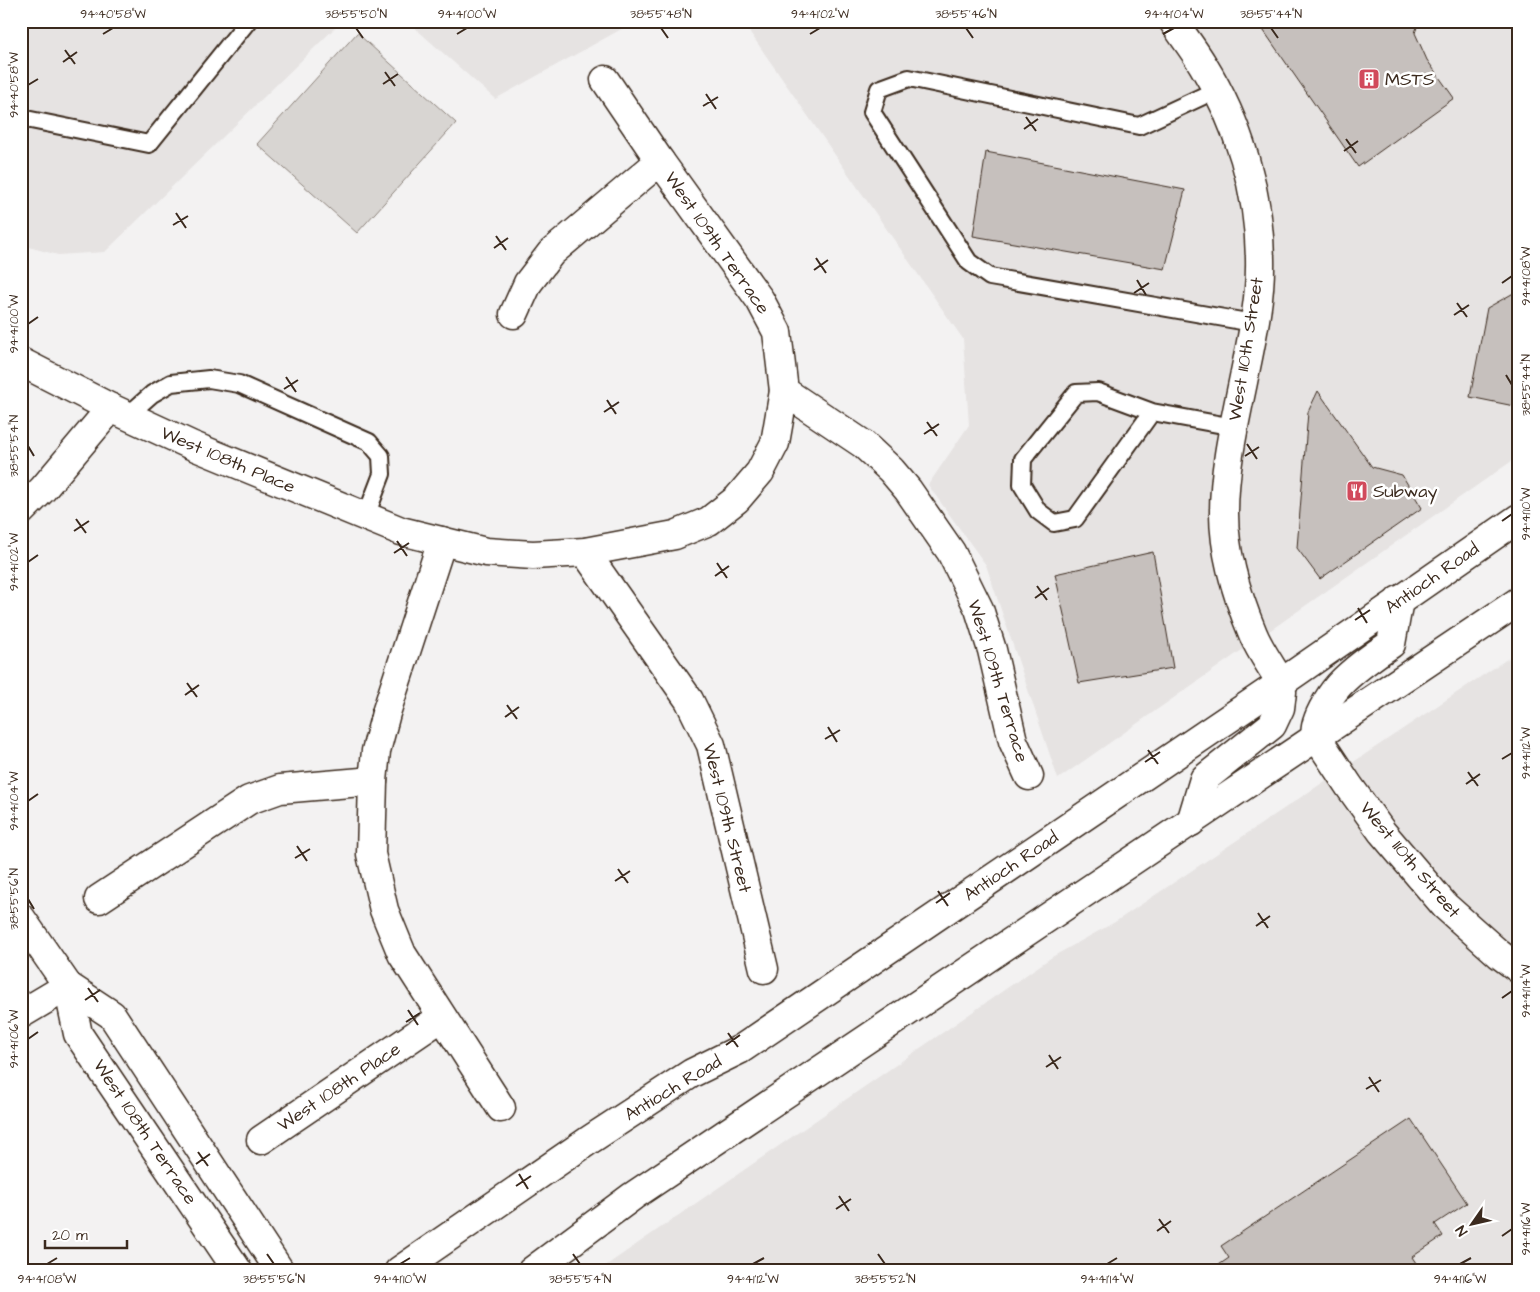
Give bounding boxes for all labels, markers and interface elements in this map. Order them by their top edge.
text: 94°40'58"W [80,6,147,23]
text: 38°55'50"N [325,6,387,23]
text: 94°41'00"W [438,6,497,23]
text: 38°55'48"N [630,6,692,23]
text: 94°41'02"W [791,6,850,23]
text: 38°55'46"N [935,6,997,23]
text: 94°41'04"W [1144,6,1204,23]
text: 38°55'44"N [1240,6,1303,23]
text: 94°40'58"W [6,51,23,118]
building icon: MSTS [1357,67,1381,91]
place label: MSTS [1385,67,1434,92]
street label: West 109th Terrace [658,167,776,319]
text: 94°41'08"W [1518,246,1535,305]
street label: West 110th Street [1222,275,1270,423]
text: 94°41'00"W [6,294,23,353]
text: 38°55'44"N [1518,353,1535,416]
text: 38°55'54"N [6,414,23,477]
street label: West 108th Place [157,420,299,500]
restaurant icon: Subway [1345,479,1369,503]
place label: Subway [1373,479,1438,505]
text: 94°41'10"W [1518,487,1535,540]
text: 94°41'02"W [6,532,23,591]
street label: Antioch Road [1380,536,1484,620]
street label: West 109th Terrace [961,597,1035,766]
text: 94°41'12"W [1518,726,1535,779]
street label: West 109th Street [696,741,758,896]
text: 94°41'04"W [6,771,23,831]
street label: West 110th Street [1354,796,1467,924]
street label: Antioch Road [959,825,1063,907]
text: 38°55'56"N [6,868,23,930]
text: 94°41'14"W [1518,964,1535,1018]
text: 94°41'06"W [6,1009,23,1068]
street label: West 108th Place [273,1036,406,1137]
street label: Antioch Road [620,1049,726,1127]
street label: West 108th Terrace [87,1055,203,1210]
north arrow [1448,1200,1498,1250]
text: 94°41'16"W [1518,1202,1535,1255]
scale bar [45,1217,128,1249]
text: N [1451,1221,1473,1240]
text: 20 m [52,1225,88,1246]
text: 94°41'08"W [18,1271,77,1288]
text: 38°55'56"N [243,1271,305,1288]
text: 94°41'10"W [374,1271,427,1288]
text: 38°55'54"N [549,1271,612,1288]
text: 94°41'12"W [727,1271,780,1288]
text: 38°55'52"N [854,1271,916,1288]
text: 94°41'14"W [1080,1271,1134,1288]
text: 94°41'16"W [1434,1271,1487,1288]

